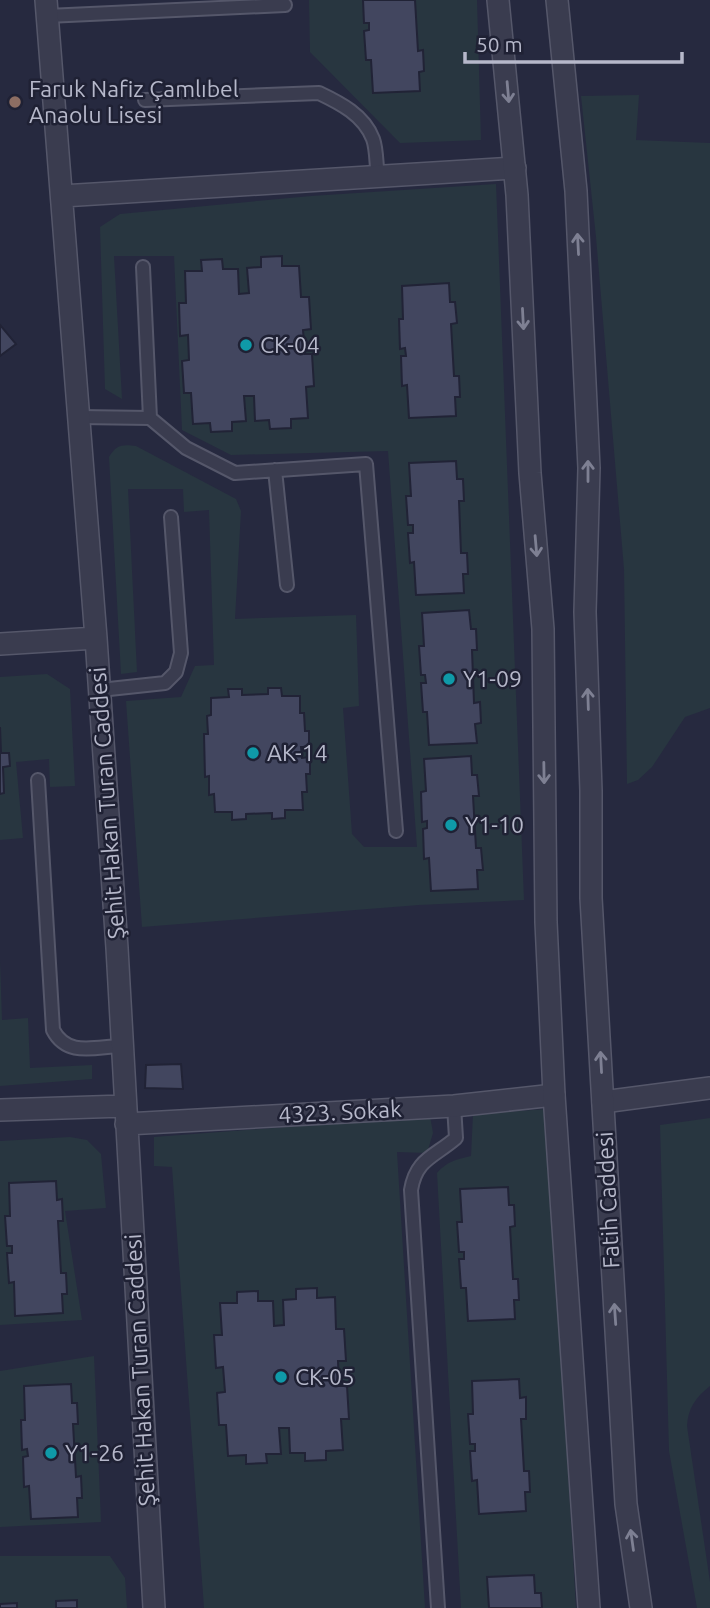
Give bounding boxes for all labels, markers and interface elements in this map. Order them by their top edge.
scale bar [465,21,682,65]
text: 50 m [476,32,523,56]
place label: Faruk Nafiz Çamlıbel Anaolu Lisesi [29,76,239,127]
one-way arrow [502,80,515,103]
marker: Faruk Nafiz Çamlıbel Anaolu Lisesi [7,94,23,110]
one-way arrow [572,233,585,256]
one-way arrow [517,307,530,330]
place label: CK-04 [260,332,320,357]
marker: CK-04 [238,337,254,353]
one-way arrow [581,460,595,483]
one-way arrow [530,534,543,557]
street label: Şehit Hakan Turan Caddesi [85,666,128,940]
place label: Y1-09 [463,666,522,691]
marker: Y1-09 [441,671,457,687]
one-way arrow [582,687,595,710]
place label: AK-14 [267,740,328,765]
marker: AK-14 [245,745,261,761]
one-way arrow [537,762,551,785]
place label: Y1-10 [465,812,524,837]
marker: Y1-10 [443,817,459,833]
one-way arrow [594,1051,607,1074]
street label: 4323. Sokak [278,1096,403,1127]
street label: Fatih Caddesi [591,1131,624,1269]
street label: Şehit Hakan Turan Caddesi [120,1233,159,1507]
one-way arrow [608,1302,621,1325]
place label: CK-05 [295,1364,355,1389]
marker: CK-05 [273,1369,289,1385]
place label: Y1-26 [65,1440,124,1465]
marker: Y1-26 [43,1445,59,1461]
one-way arrow [625,1530,638,1552]

